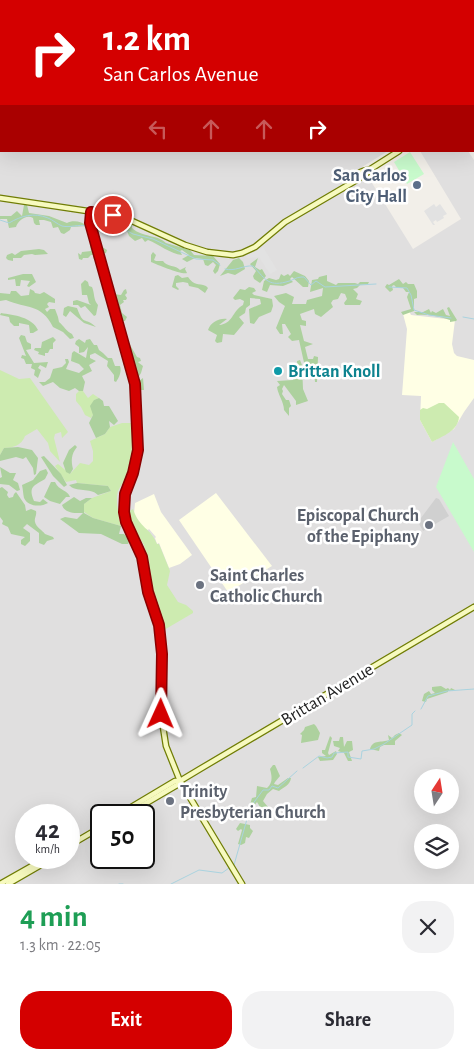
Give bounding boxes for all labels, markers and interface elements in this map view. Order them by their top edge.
icon: right [20,20,85,85]
text: 1.2 km [103,22,191,57]
text: San Carlos Avenue [103,63,259,85]
icon: left [144,115,172,143]
icon: ahead [197,115,225,143]
icon: ahead [250,115,278,143]
icon: right [303,115,331,143]
place label: San Carlos City Hall [333,167,407,206]
marker: San Carlos City Hall [411,179,423,191]
pin [92,194,134,236]
icon: arrive [99,201,127,229]
place label: Brittan Knoll [288,363,381,381]
marker: Brittan Knoll [272,365,284,377]
place label: Episcopal Church of the Epiphany [297,507,420,546]
marker: Episcopal Church of the Epiphany [423,519,435,531]
place label: Saint Charles Catholic Church [210,567,323,606]
marker: Saint Charles Catholic Church [194,579,206,591]
street label: Brittan Avenue [278,660,377,729]
position arrow [134,687,186,739]
north arrow [414,769,459,814]
map controls [414,769,459,869]
place label: Trinity Presbyterian Church [180,783,326,822]
marker: Trinity Presbyterian Church [164,795,176,807]
speed limit sign: 50 [90,804,155,869]
text: 42 [35,818,60,843]
button: layers [414,824,459,869]
text: km/h [35,843,60,855]
button: close [402,901,454,953]
text: 4 min [20,902,88,932]
text: 1.3 km · 22:05 [20,937,101,953]
button: Exit [20,991,232,1049]
button: Share [242,991,454,1049]

